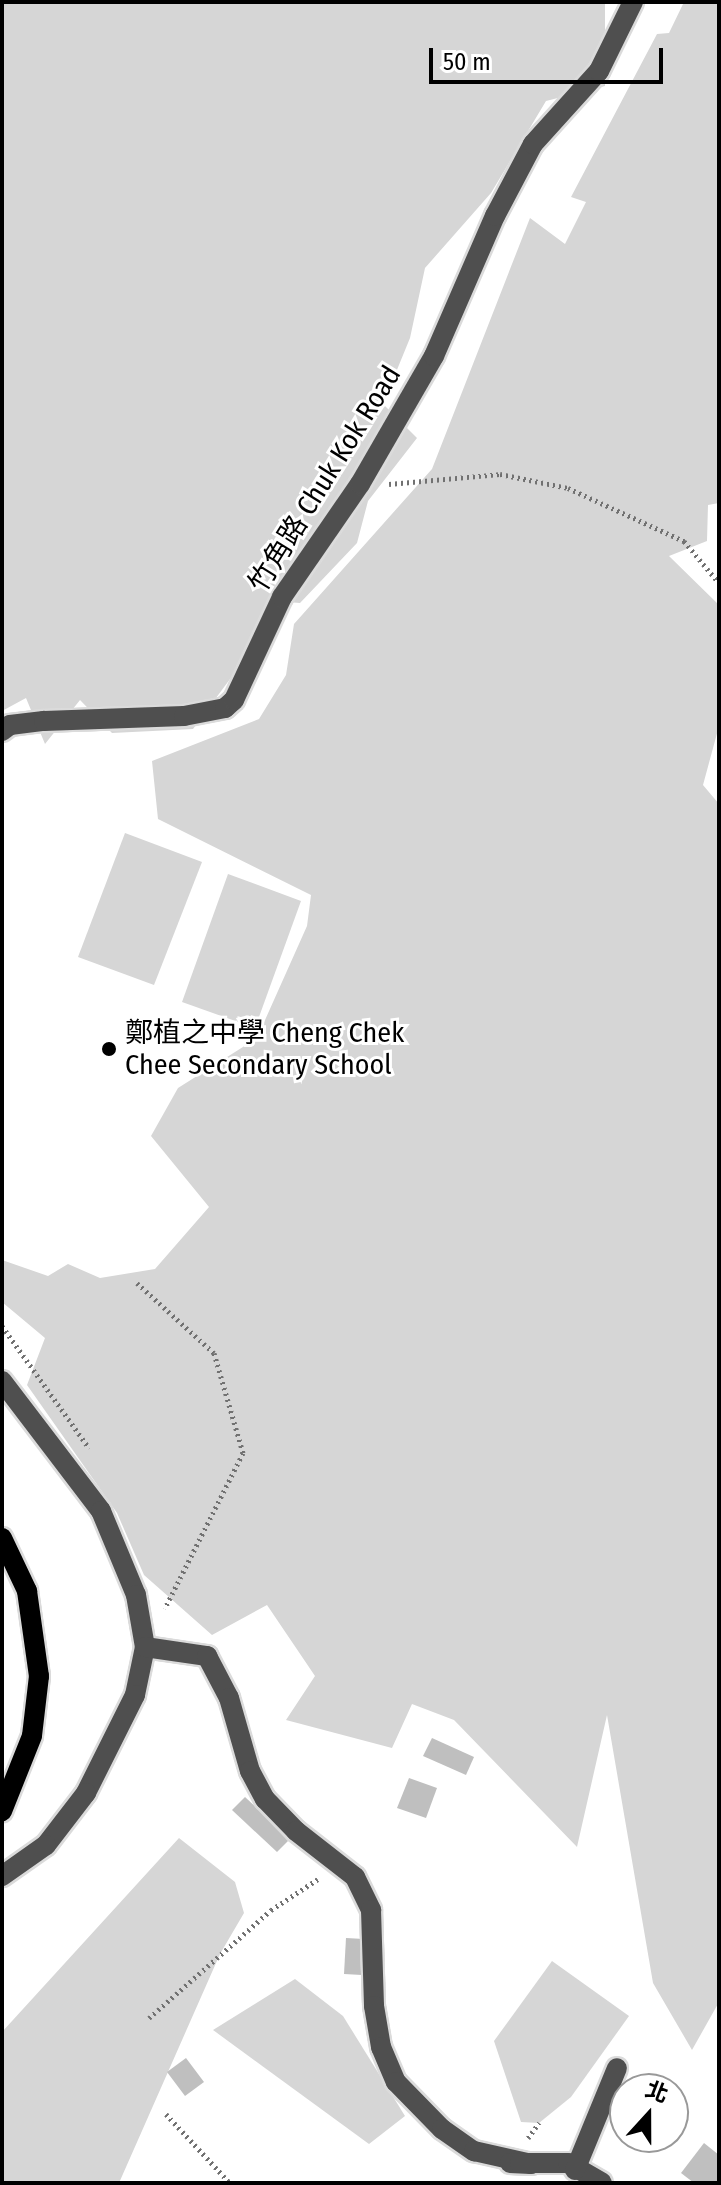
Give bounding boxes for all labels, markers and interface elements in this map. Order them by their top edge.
scale bar [433,32,667,82]
text: 50 m [443,48,491,76]
street label: 竹角路 Chuk Kok Road [242,360,408,598]
place label: 鄭植之中學 Cheng Chek Chee Secondary School [125,1016,404,1082]
marker: 鄭植之中學 Cheng Chek Chee Secondary School [100,1040,118,1058]
north arrow [609,2073,689,2153]
text: 北 [642,2075,672,2109]

